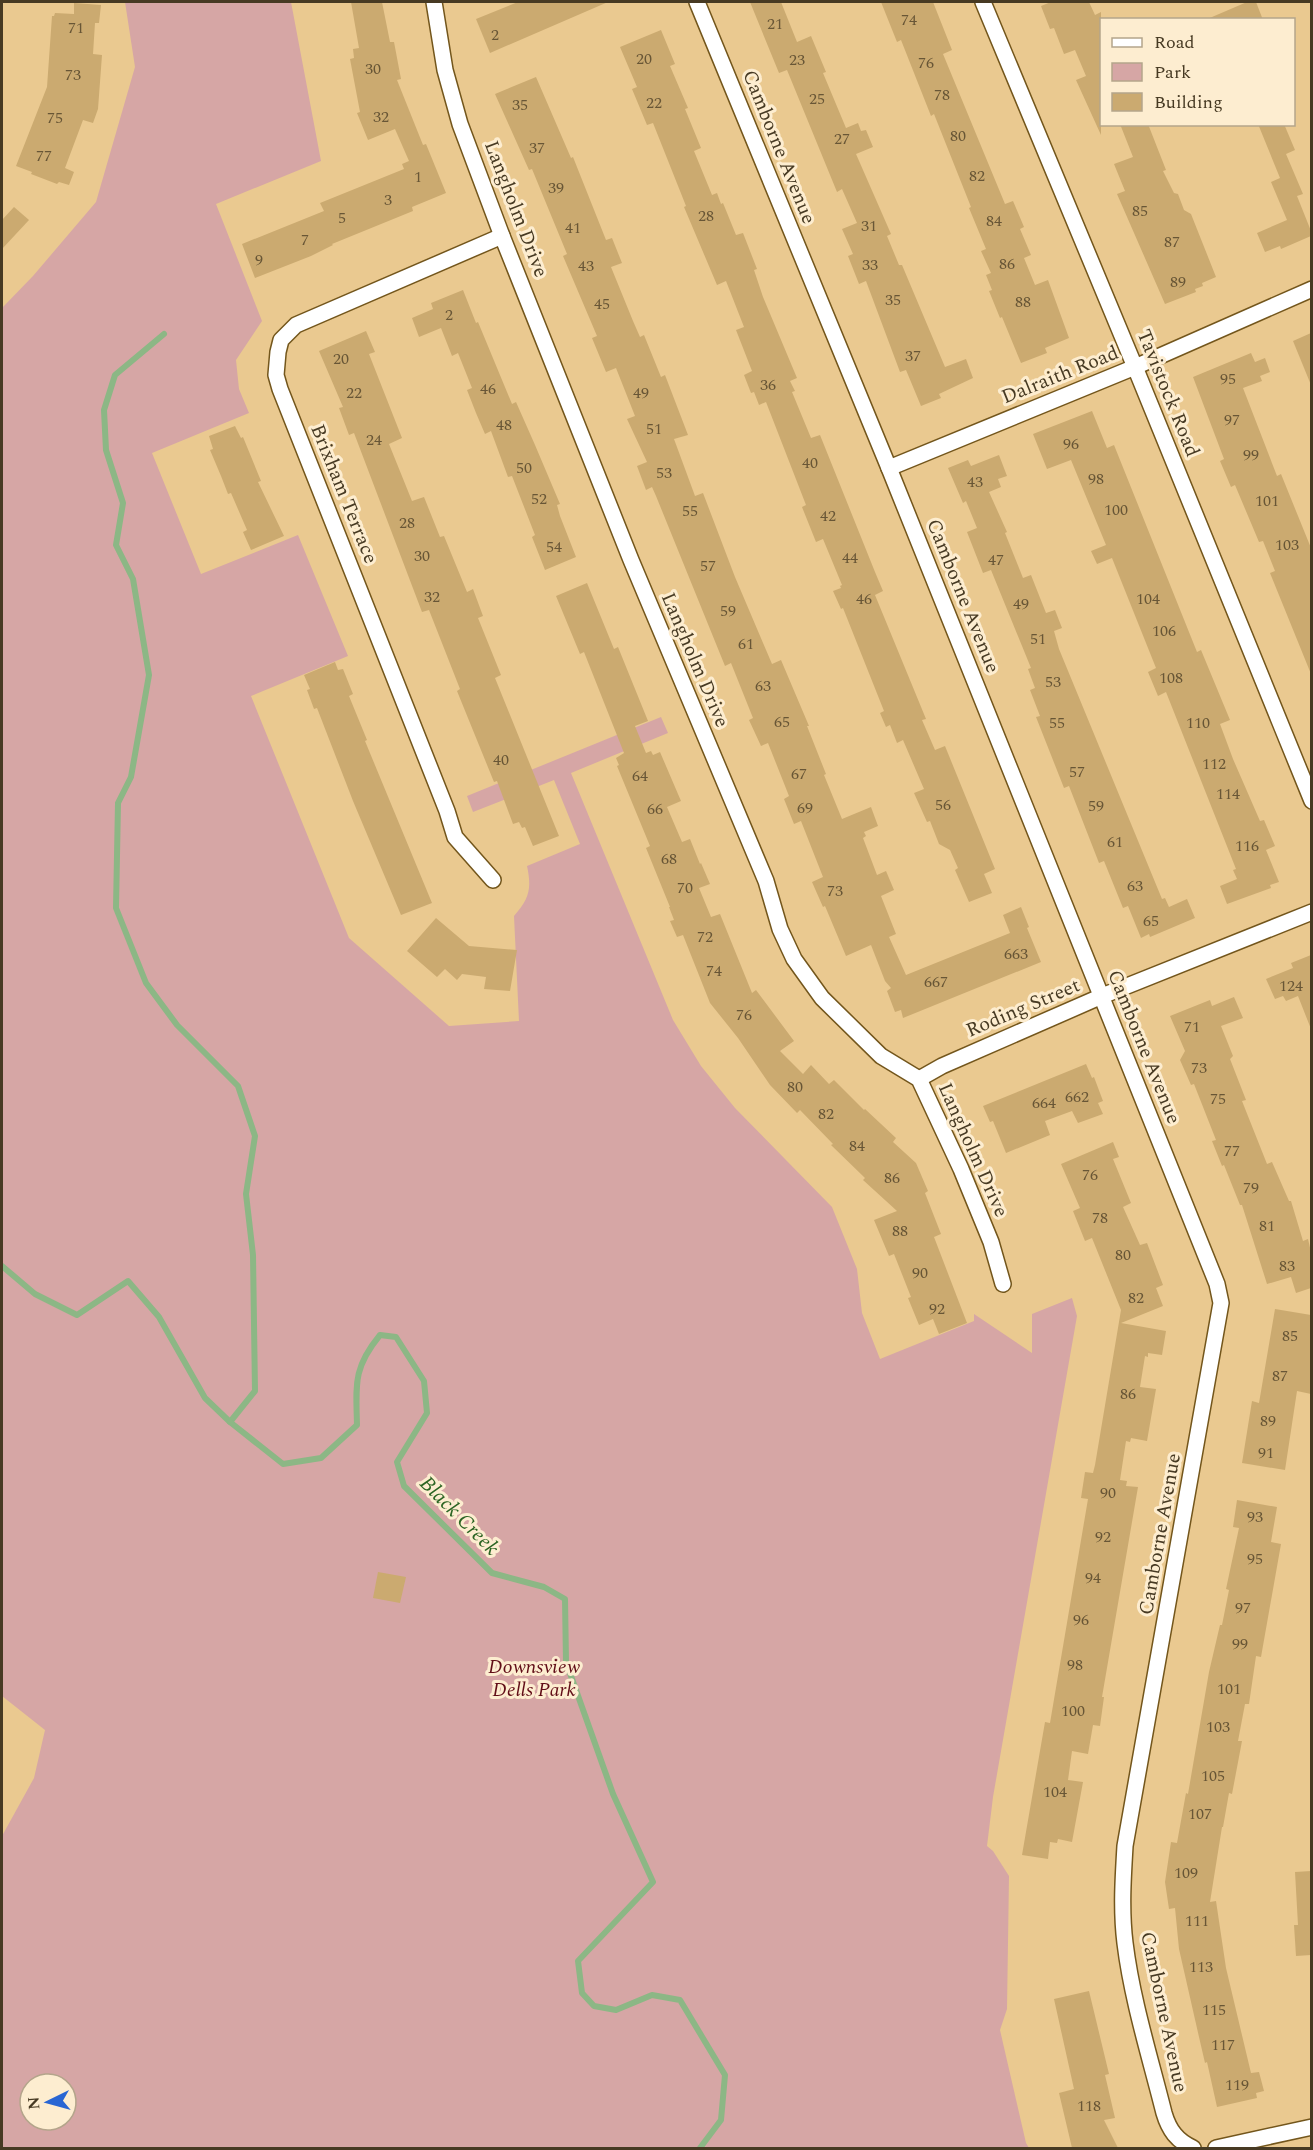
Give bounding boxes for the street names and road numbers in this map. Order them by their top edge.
street label: Camborne Avenue [734,65,824,229]
street label: Langholm Drive [476,136,556,282]
street label: Tavistock Road [1129,325,1207,461]
street label: Dalraith Road [997,338,1123,412]
street label: Brixham Terrace [302,420,386,568]
street label: Camborne Avenue [918,514,1008,678]
street label: Langholm Drive [653,588,737,732]
street label: Camborne Avenue [1099,965,1189,1129]
street label: Roding Street [961,970,1085,1046]
street label: Langholm Drive [930,1078,1016,1222]
street label: Camborne Avenue [1131,1451,1189,1617]
street label: Camborne Avenue [1132,1929,1196,2095]

